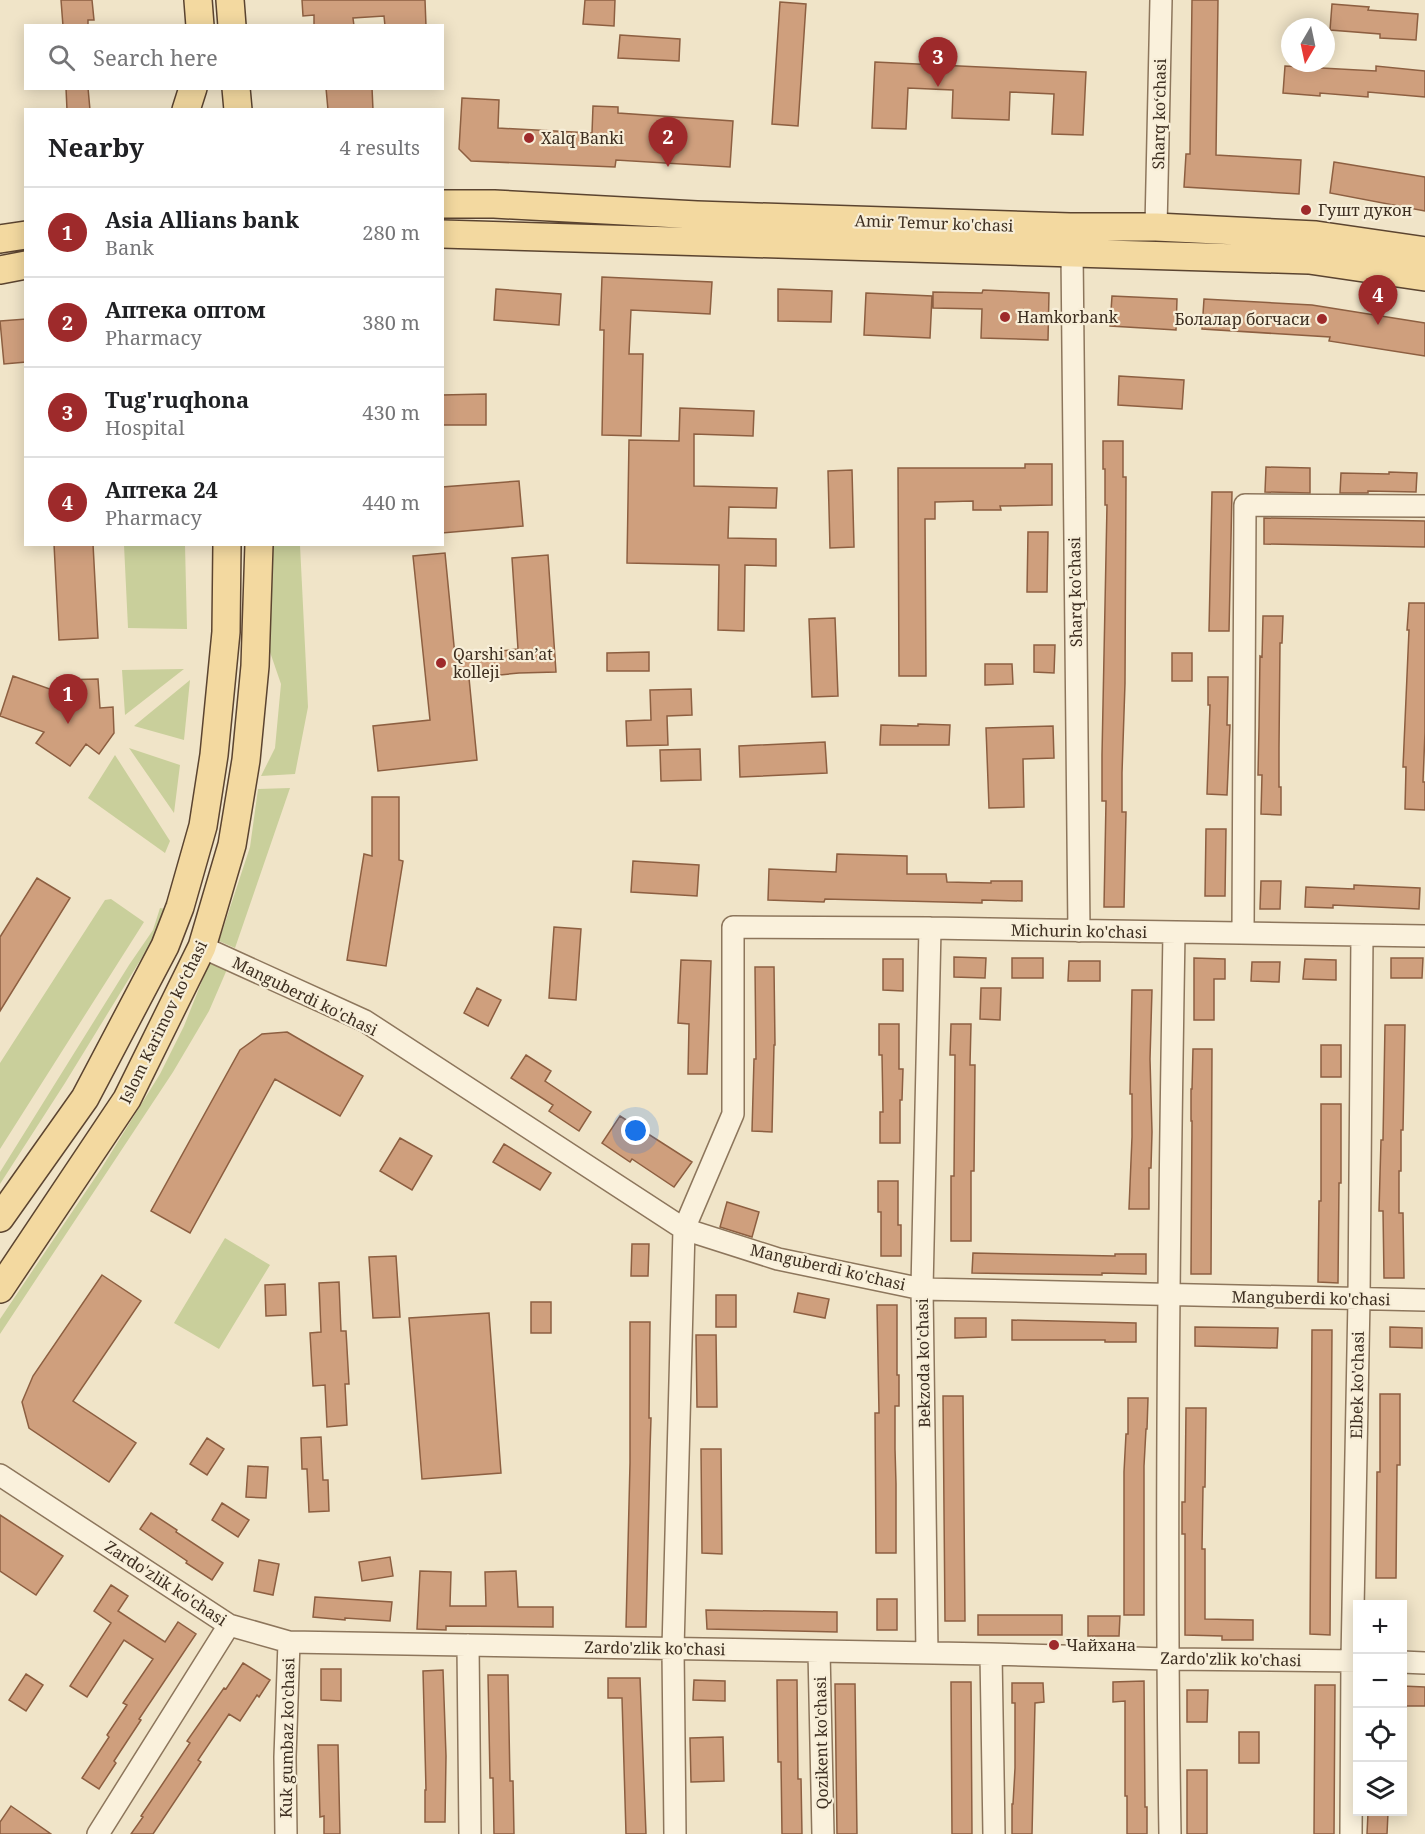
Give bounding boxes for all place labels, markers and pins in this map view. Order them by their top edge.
pin: 3 [918,38,958,87]
pin: 2 [648,118,688,167]
place label: Xalq Banki [541,127,624,149]
marker: Xalq Banki [522,131,536,145]
place label: Гушт дукон [1318,199,1413,221]
marker: Гушт дукон [1299,203,1313,217]
pin: 4 [1358,276,1398,325]
place label: Hamkorbank [1017,306,1119,328]
place label: Болалар богчаси [1174,308,1310,330]
marker: Hamkorbank [998,310,1012,324]
marker: Болалар богчаси [1315,312,1329,326]
place label: Qarshi san’at kolleji [453,643,553,683]
marker: Qarshi san’at kolleji [434,656,448,670]
pin: 1 [48,674,88,724]
place label: Чайхана [1066,1634,1136,1656]
marker: Чайхана [1047,1638,1061,1652]

